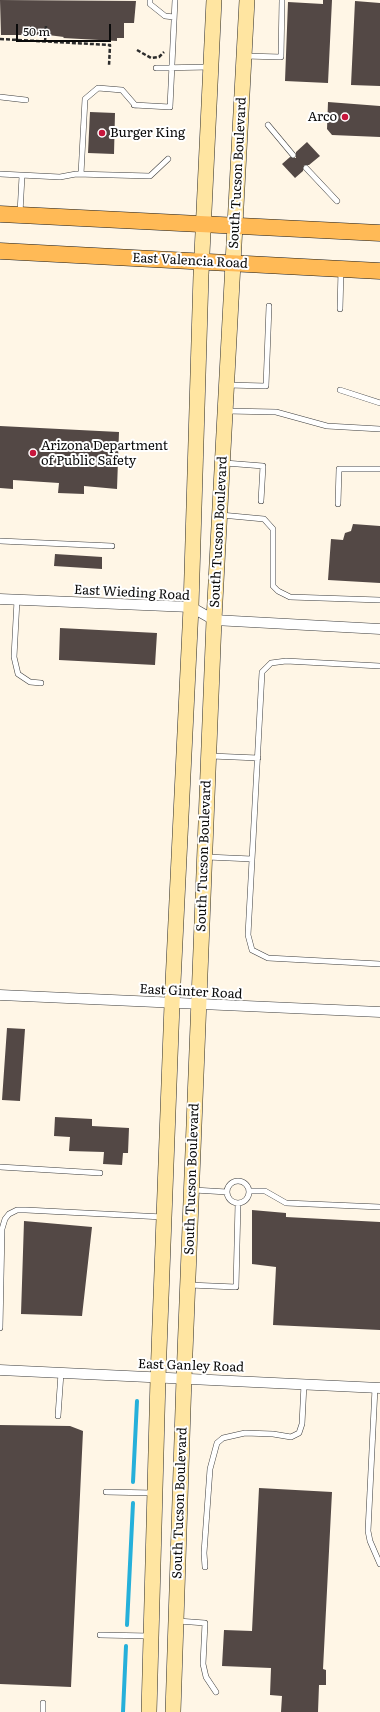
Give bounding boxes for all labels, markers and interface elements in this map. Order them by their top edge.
scale bar [18,16,113,42]
text: 50 m [23,22,50,40]
street label: South Tucson Boulevard [226,97,250,249]
place label: Arco [308,109,337,125]
marker: Arco [340,112,350,122]
place label: Burger King [110,125,185,141]
marker: Burger King [97,128,107,138]
street label: East Valencia Road [132,250,248,272]
place label: Arizona Department of Public Safety [41,438,168,469]
marker: Arizona Department of Public Safety [28,448,38,458]
street label: South Tucson Boulevard [207,456,231,608]
street label: East Wieding Road [74,582,190,604]
street label: South Tucson Boulevard [194,780,214,932]
street label: East Ginter Road [139,982,243,1002]
street label: South Tucson Boulevard [182,1103,202,1255]
street label: East Ganley Road [138,1356,244,1376]
street label: South Tucson Boulevard [170,1427,190,1579]

